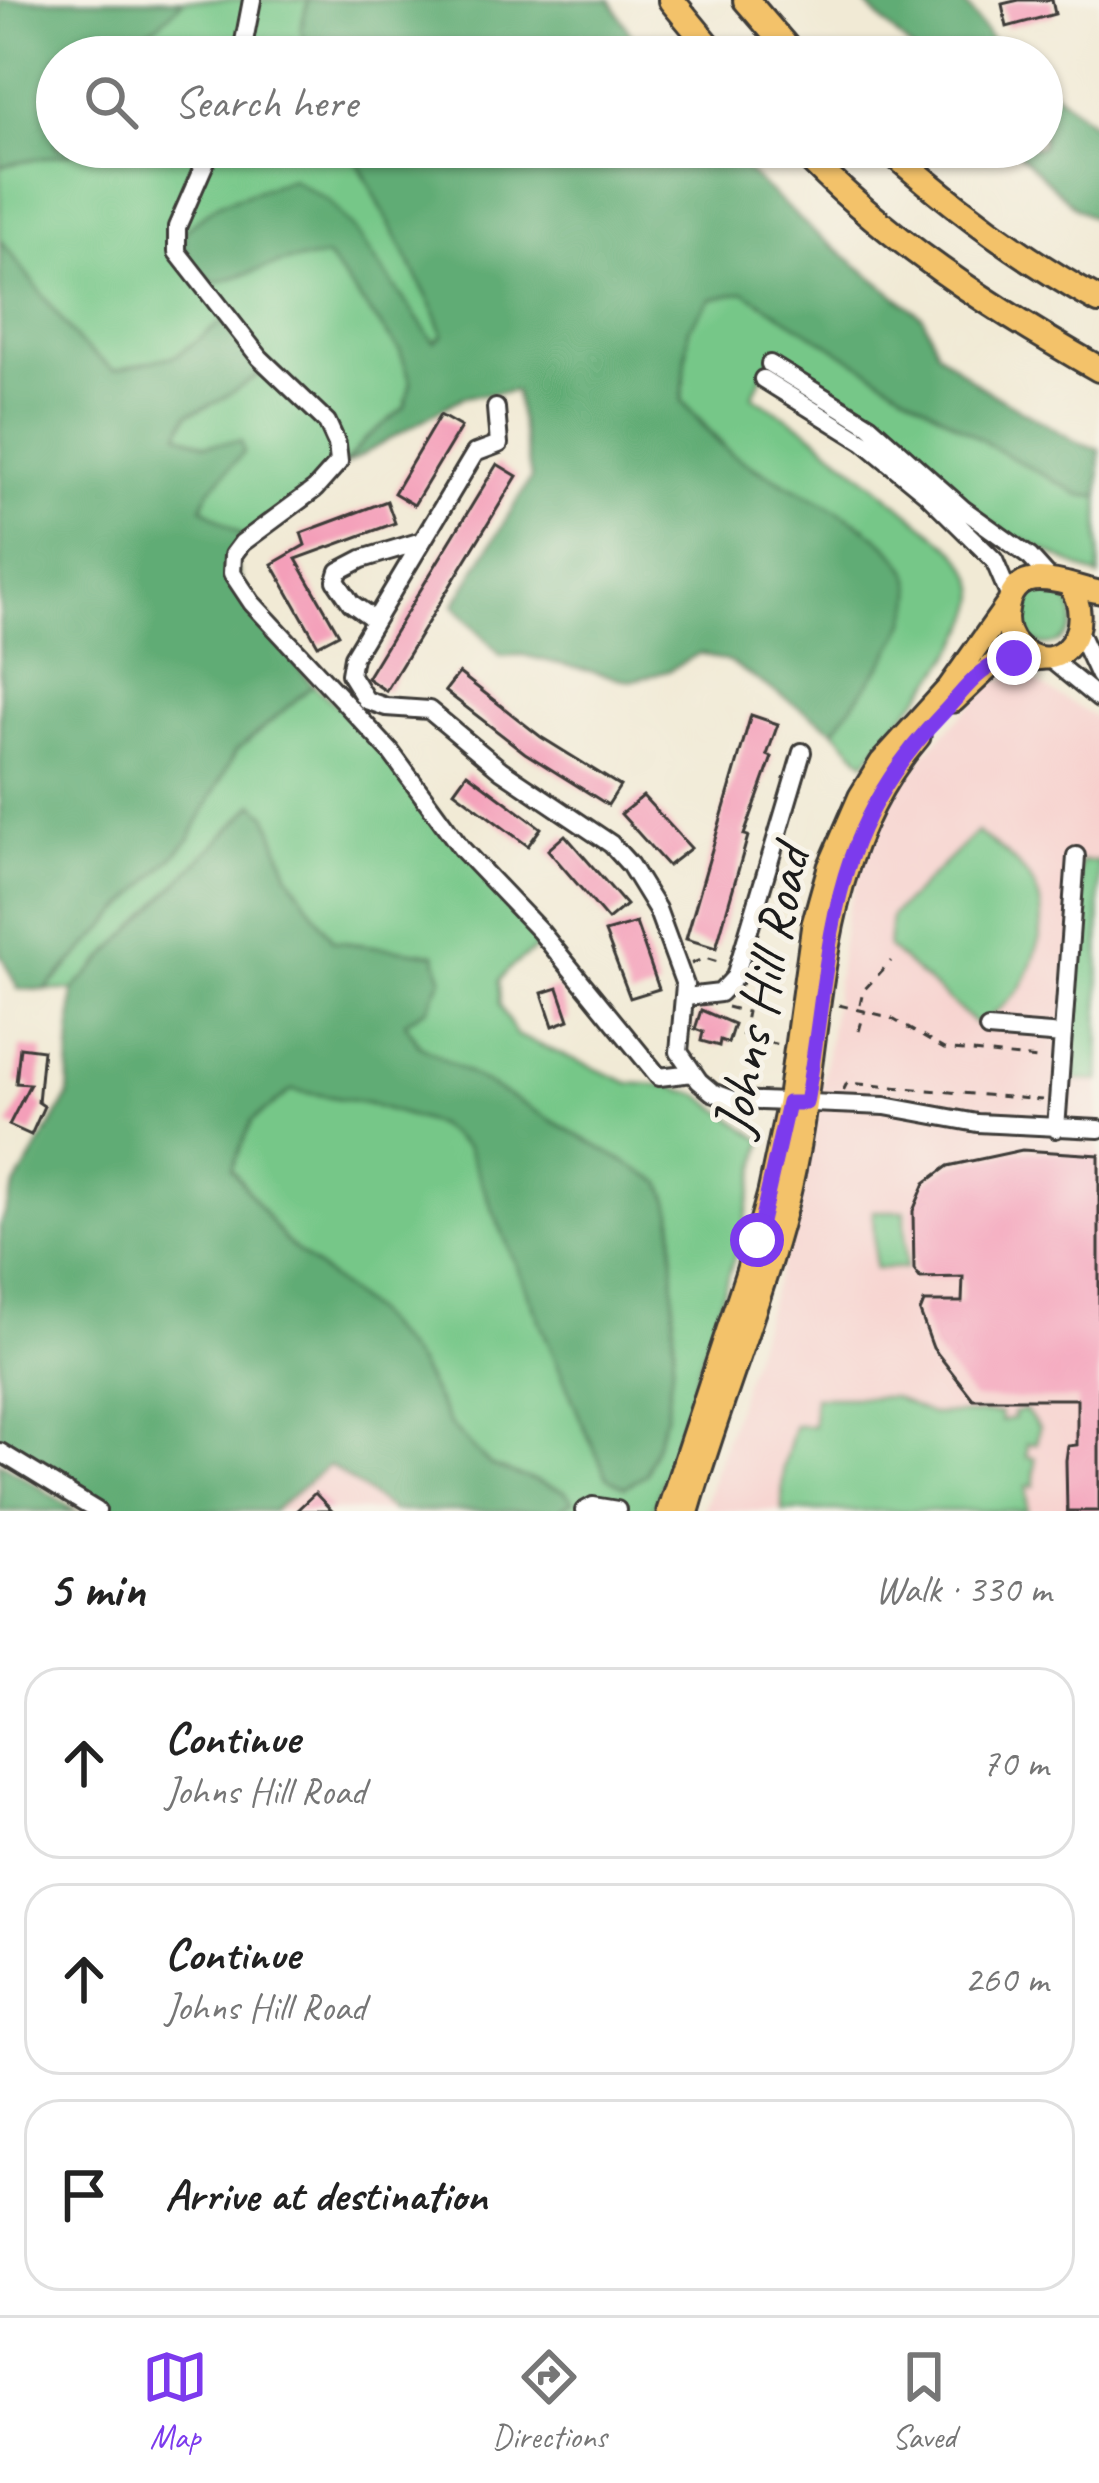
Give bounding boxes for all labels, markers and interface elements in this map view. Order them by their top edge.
search box [36,36,1063,168]
icon: search [78,69,144,135]
text: Search here [174,74,357,131]
route end [987,631,1041,685]
street label: Johns Hill Road [695,833,828,1145]
route start [730,1213,784,1267]
text: 5 min [48,1557,145,1621]
text: Walk · 330 m [875,1565,1051,1614]
text: Continue [165,1710,299,1767]
icon: ahead [51,1730,117,1796]
text: 70 m [982,1739,1048,1788]
text: Johns Hill Road [165,1767,366,1816]
text: Continue [165,1926,299,1983]
icon: ahead [51,1946,117,2012]
text: 260 m [964,1955,1048,2004]
text: Johns Hill Road [165,1983,366,2032]
icon: arrive [51,2162,117,2228]
text: Arrive at destination [165,2167,487,2224]
tab: Map [142,2344,208,2458]
tab: Directions [492,2344,607,2458]
tab: Saved [891,2344,957,2458]

